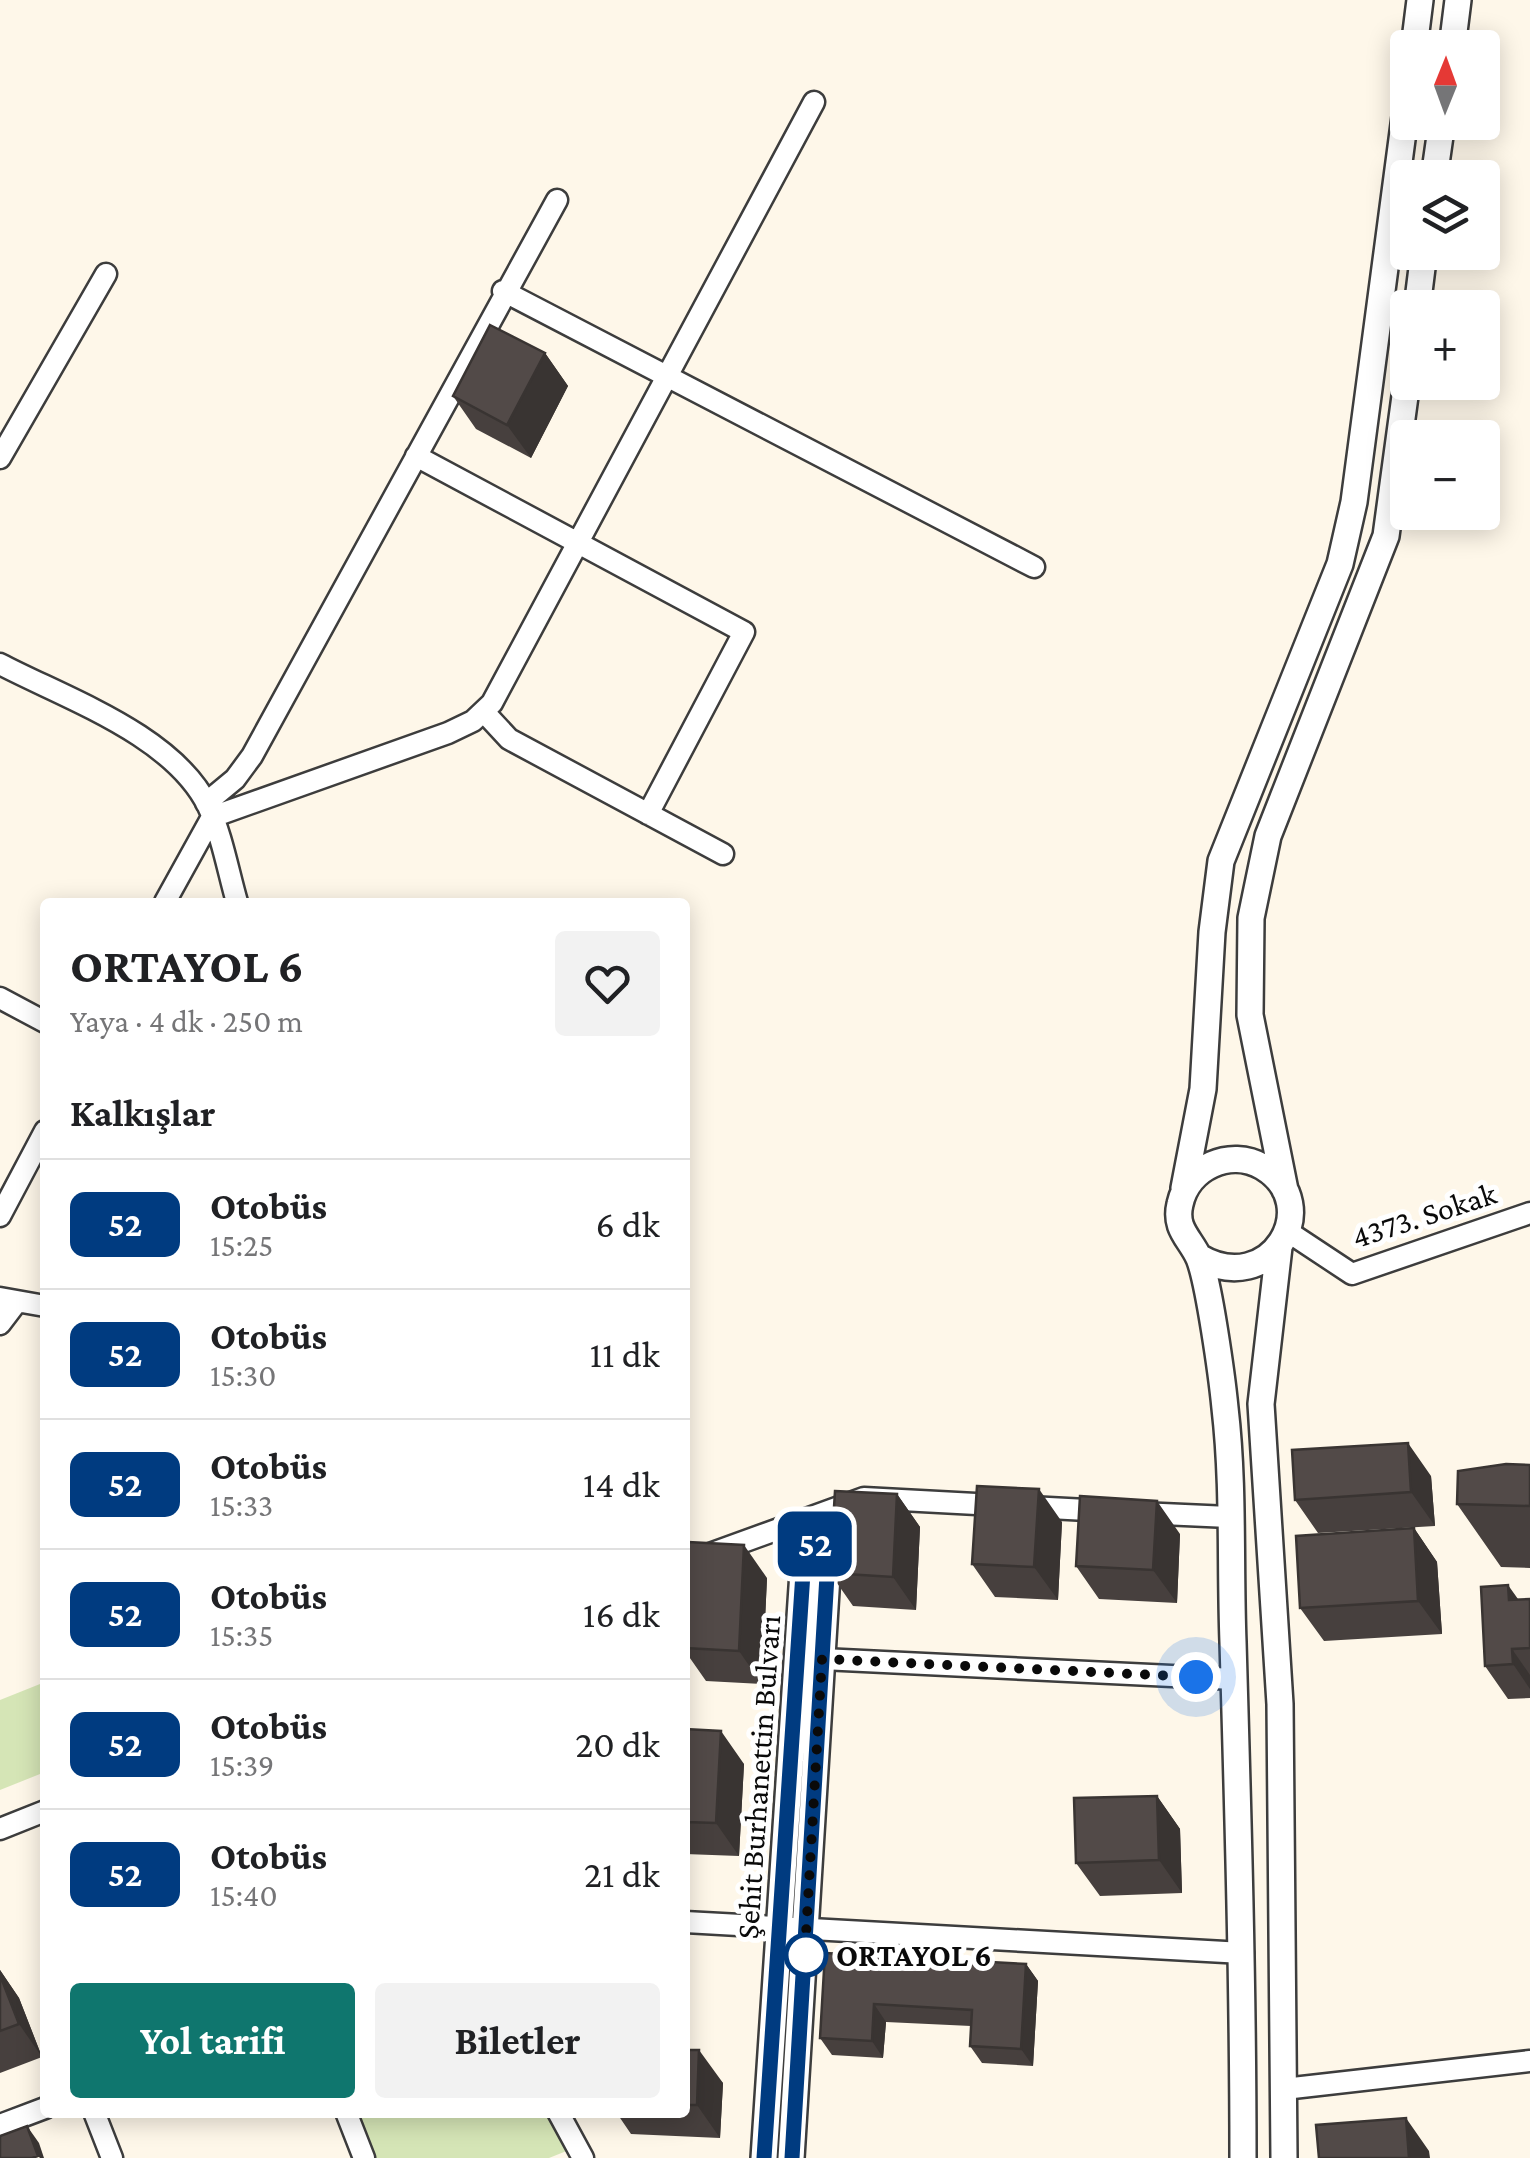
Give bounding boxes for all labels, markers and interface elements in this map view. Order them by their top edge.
north arrow [1390,30,1500,140]
map controls [1390,30,1500,530]
button: layers [1390,160,1500,270]
button: + [1390,290,1500,400]
button: − [1390,420,1500,530]
button: heart [555,931,660,1036]
text: ORTAYOL 6 [70,939,304,992]
text: Yaya · 4 dk · 250 m [70,1003,303,1039]
text: Kalkışlar [70,1092,215,1134]
street label: 4373. Sokak [1347,1175,1501,1255]
text: Otobüs [210,1185,327,1227]
text: 6 dk [595,1203,660,1245]
text: 52 [108,1205,142,1244]
text: 15:25 [210,1227,273,1263]
text: Otobüs [210,1315,327,1357]
text: 11 dk [589,1333,660,1375]
text: 52 [108,1335,142,1374]
text: 15:30 [210,1357,276,1393]
text: Otobüs [210,1445,327,1487]
text: 14 dk [583,1463,660,1505]
text: 52 [108,1465,142,1504]
text: 15:33 [210,1487,273,1523]
line badge: 52 [770,1512,860,1576]
text: 52 [798,1525,832,1564]
text: Otobüs [210,1575,327,1617]
text: 16 dk [583,1593,660,1635]
text: 52 [108,1595,142,1634]
street label: Şehit Burhanettin Bulvarı [729,1614,787,1940]
text: 15:35 [210,1617,273,1653]
your location [1171,1652,1221,1702]
text: Otobüs [210,1705,327,1747]
text: 20 dk [575,1723,660,1765]
text: 52 [108,1725,142,1764]
text: 15:39 [210,1747,274,1783]
text: Otobüs [210,1835,327,1877]
text: 21 dk [584,1853,660,1895]
text: 52 [108,1855,142,1894]
text: 15:40 [210,1877,277,1913]
marker: ORTAYOL 6 [785,1934,827,1976]
place label: ORTAYOL 6 [836,1937,992,1973]
button: Yol tarifi [70,1983,355,2098]
button: Biletler [375,1983,660,2098]

